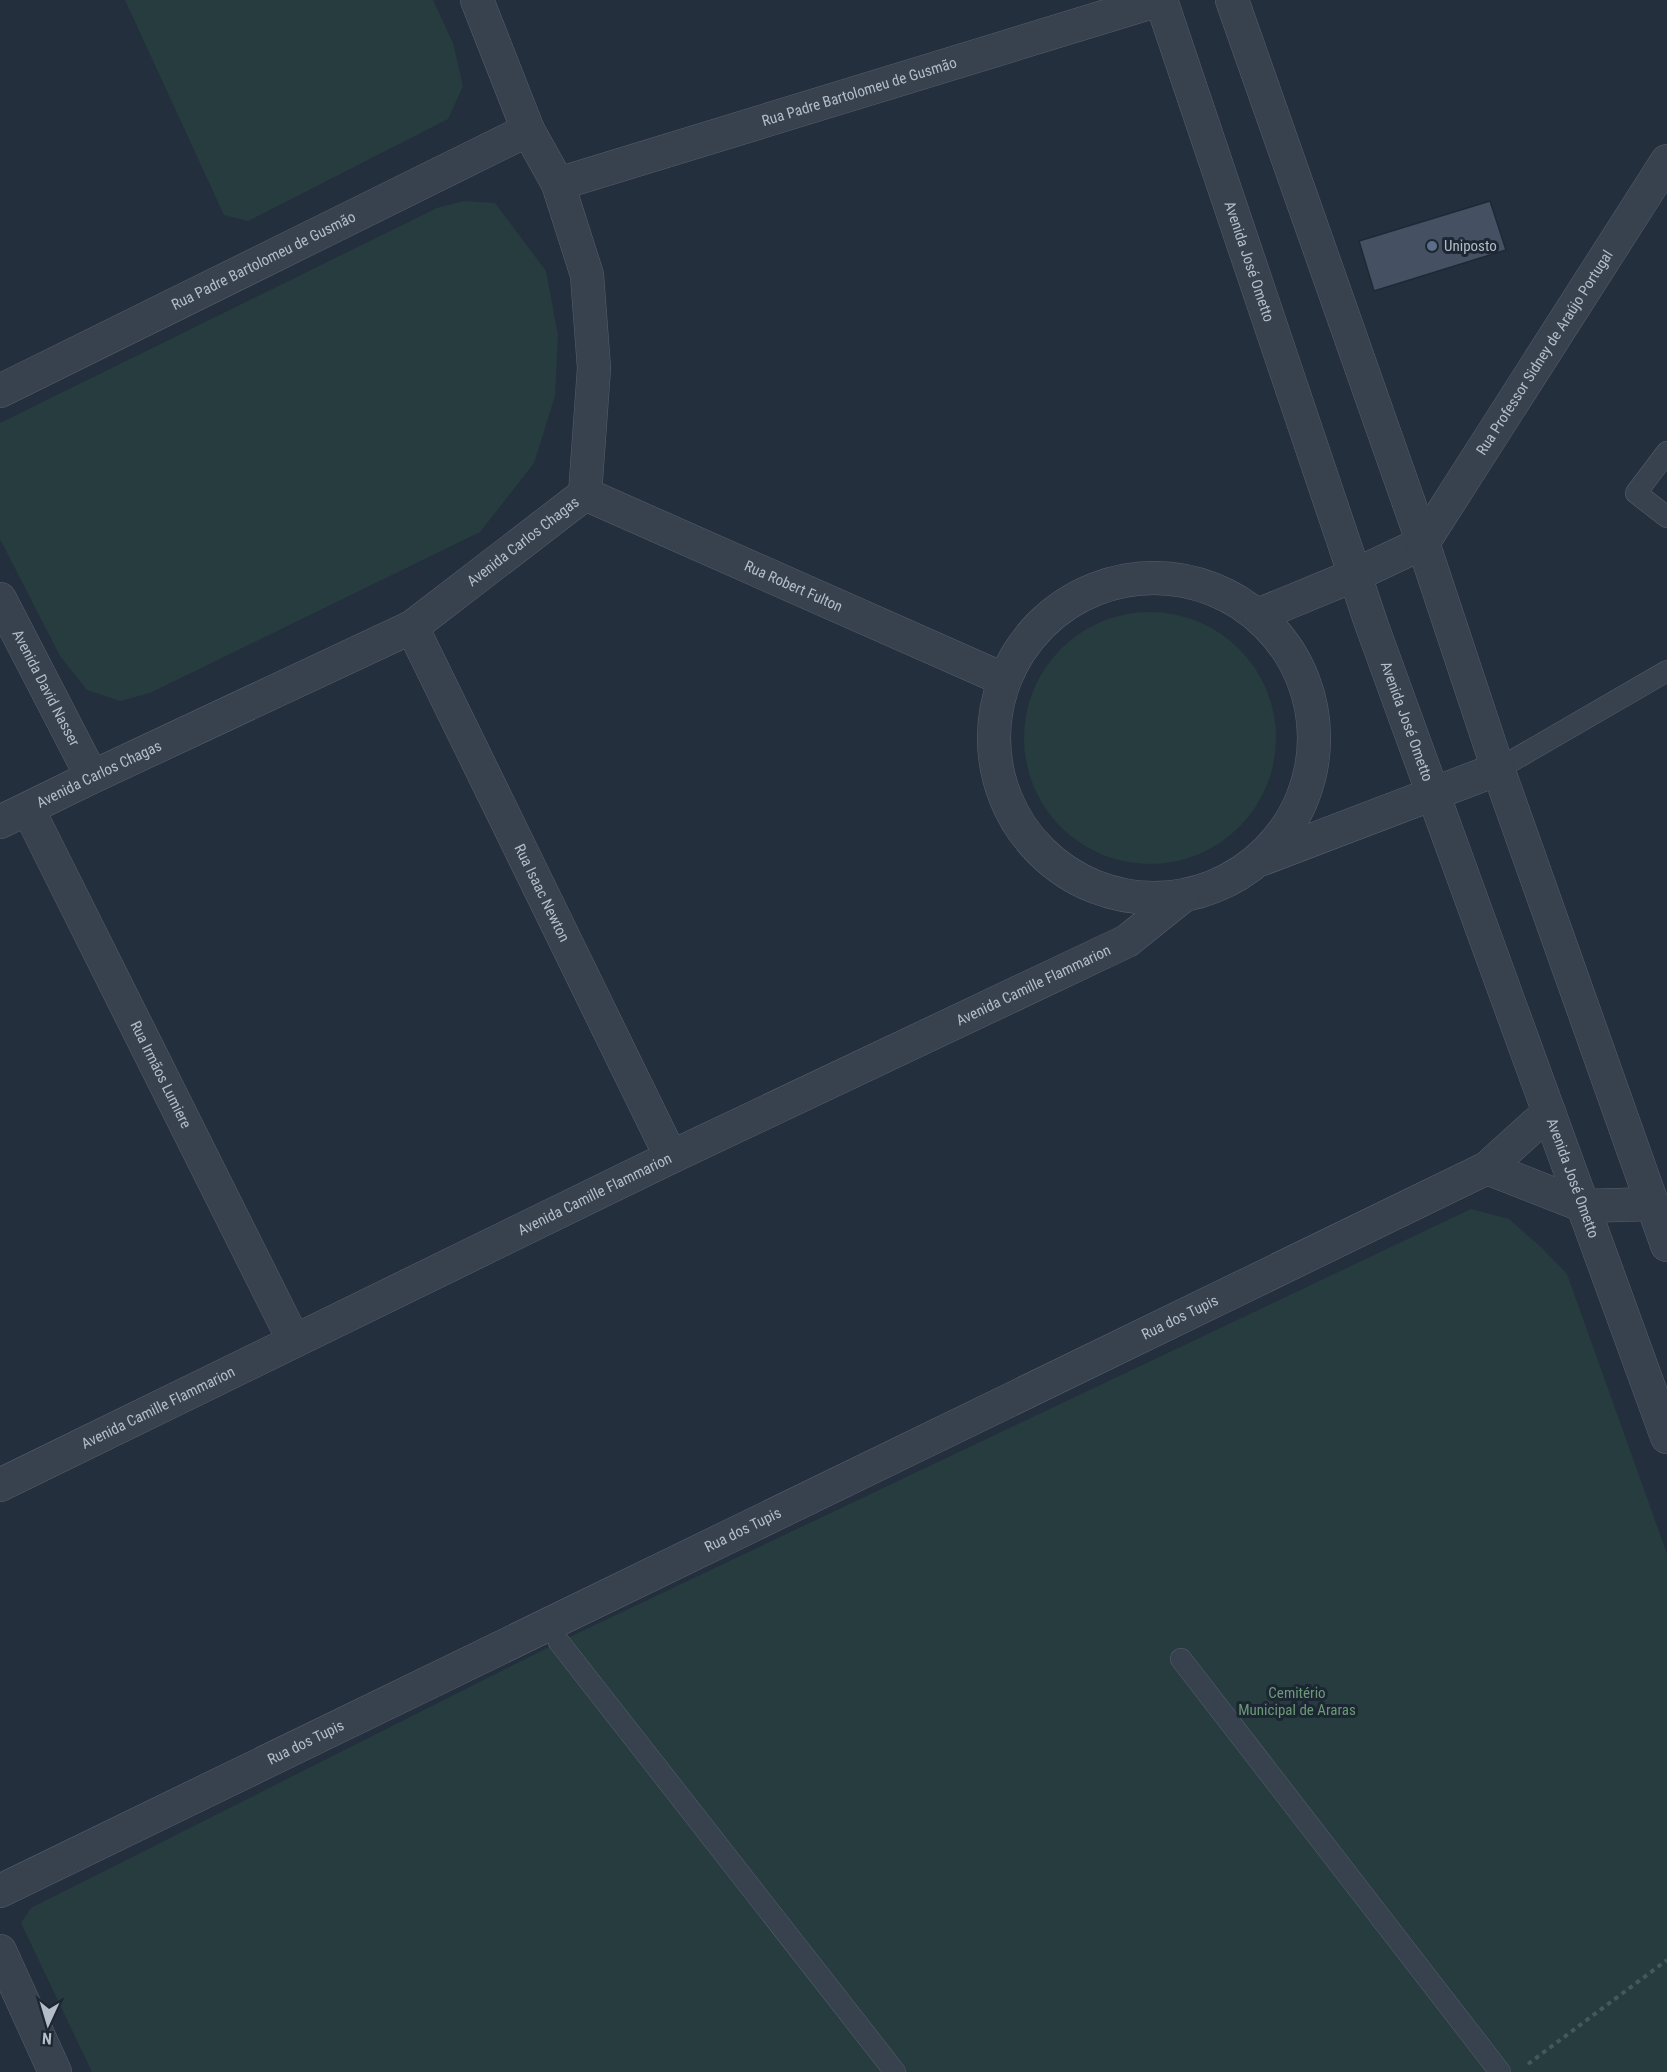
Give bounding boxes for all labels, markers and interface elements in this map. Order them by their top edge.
street label: Rua Padre Bartolomeu de Gusmão [760,53,959,130]
street label: Avenida José Ometto [1220,199,1278,324]
street label: Rua Padre Bartolomeu de Gusmão [169,208,358,314]
place label: Uniposto [1444,237,1497,255]
marker: Uniposto [1425,239,1439,253]
street label: Rua Professor Sidney de Araújo Portugal [1472,247,1617,458]
street label: Avenida Carlos Chagas [464,493,583,590]
street label: Rua Robert Fulton [742,557,845,616]
street label: Avenida David Nasser [8,627,84,749]
street label: Avenida José Ometto [1377,659,1437,784]
street label: Avenida Carlos Chagas [34,737,165,812]
street label: Rua Isaac Newton [511,841,573,945]
street label: Avenida Camille Flammarion [953,941,1114,1030]
street label: Rua Irmãos Lumiere [126,1018,195,1131]
street label: Avenida José Ometto [1543,1116,1603,1240]
street label: Avenida Camille Flammarion [515,1149,675,1239]
street label: Rua dos Tupis [1139,1291,1221,1344]
street label: Avenida Camille Flammarion [78,1363,238,1453]
street label: Rua dos Tupis [702,1504,784,1556]
park label: Cemitério Municipal de Araras [1238,1684,1356,1719]
street label: Rua dos Tupis [265,1716,347,1769]
north arrow [18,1994,78,2054]
text: N [41,2029,53,2048]

